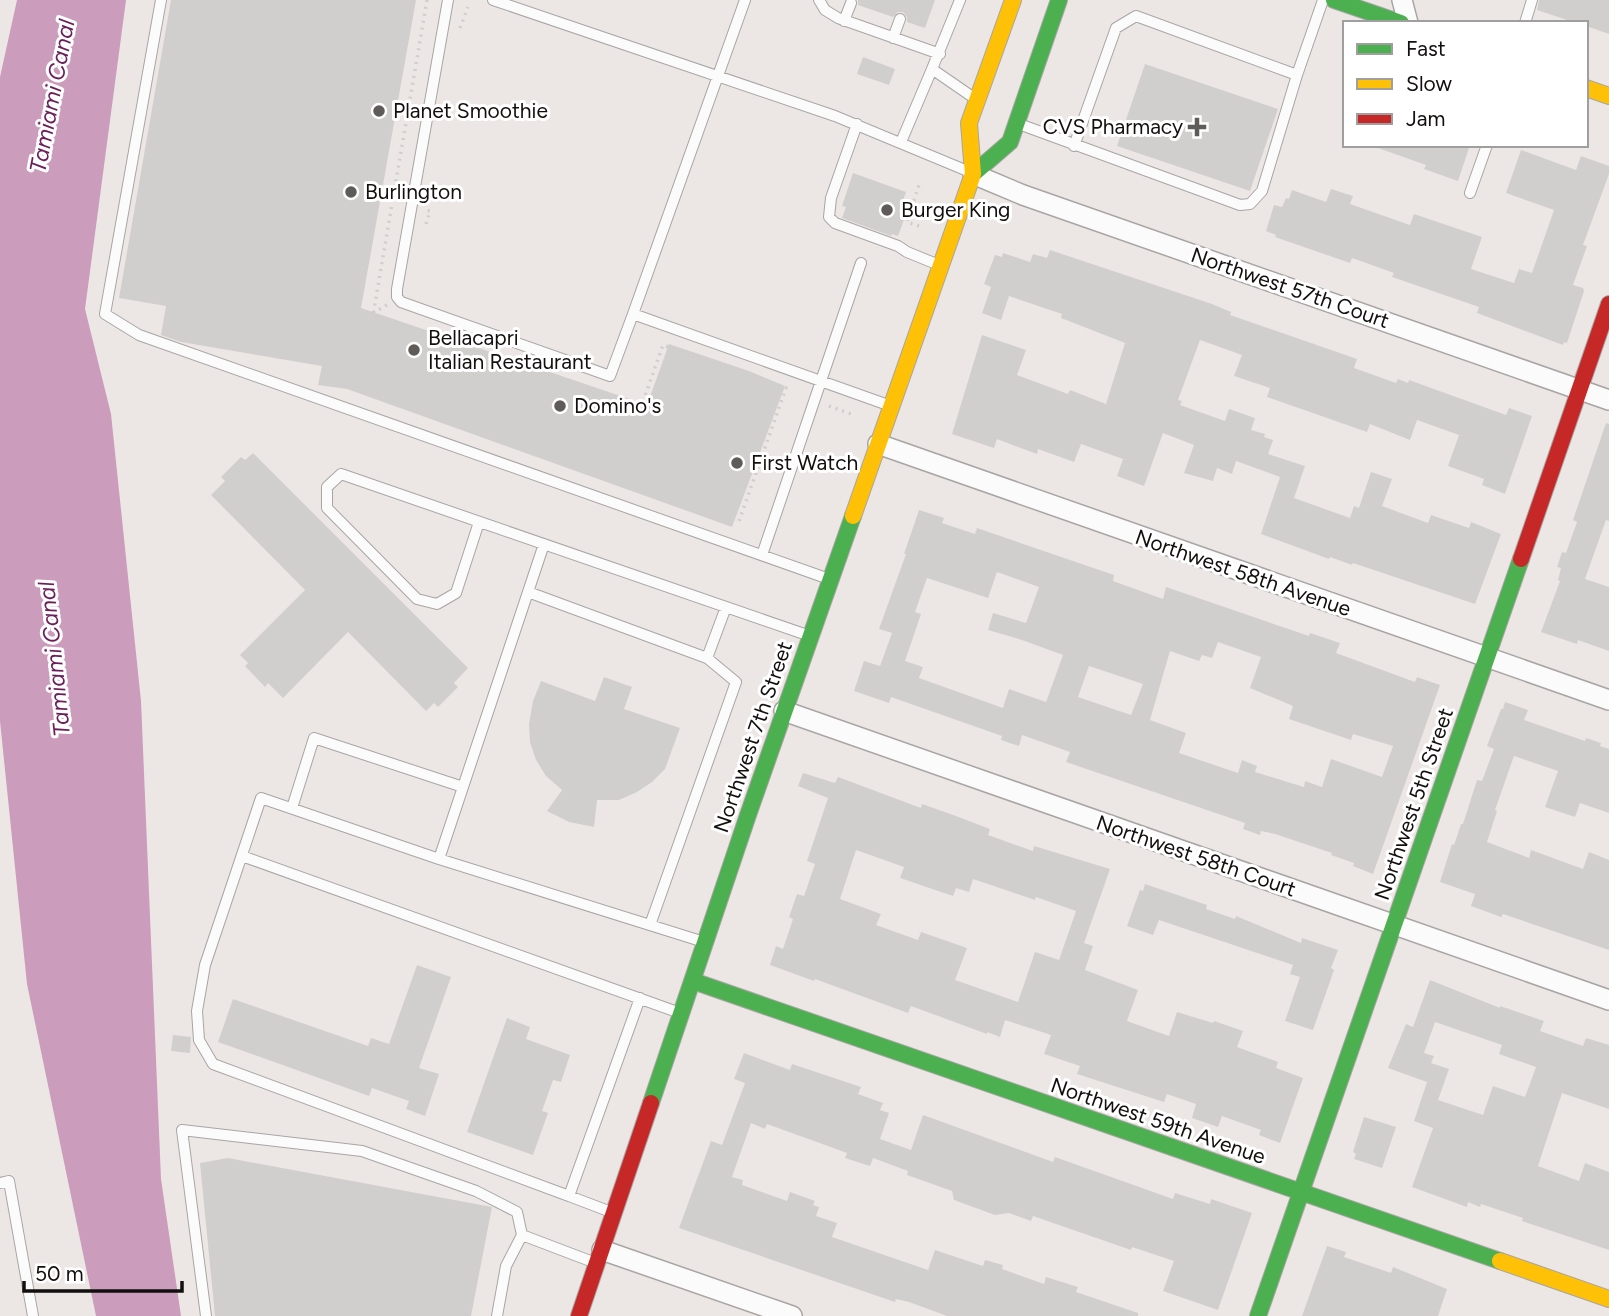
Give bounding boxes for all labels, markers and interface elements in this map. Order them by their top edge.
water label: Tamiami Canal [23,16,81,175]
legend [1343,21,1588,147]
text: Fast [1406,36,1446,61]
text: Slow [1406,71,1452,96]
place label: Planet Smoothie [393,98,548,123]
marker: Planet Smoothie [371,103,387,119]
text: Jam [1406,106,1445,131]
place label: CVS Pharmacy [1043,114,1183,139]
marker: CVS Pharmacy [1189,119,1205,135]
place label: Burlington [365,179,462,204]
marker: Burlington [343,184,359,200]
place label: Burger King [901,197,1010,222]
marker: Burger King [879,202,895,218]
street label: Northwest 57th Court [1188,242,1393,333]
place label: Bellacapri Italian Restaurant [428,325,592,374]
marker: Bellacapri Italian Restaurant [406,342,422,358]
place label: Domino's [574,393,661,418]
marker: Domino's [552,398,568,414]
place label: First Watch [751,450,858,475]
marker: First Watch [729,455,745,471]
street label: Northwest 58th Avenue [1132,524,1354,621]
water label: Tamiami Canal [32,579,76,738]
street label: Northwest 7th Street [708,638,797,836]
street label: Northwest 5th Street [1369,705,1458,903]
street label: Northwest 58th Court [1093,810,1299,901]
street label: Northwest 59th Avenue [1048,1072,1269,1169]
scale bar [24,1250,182,1294]
text: 50 m [35,1261,84,1286]

